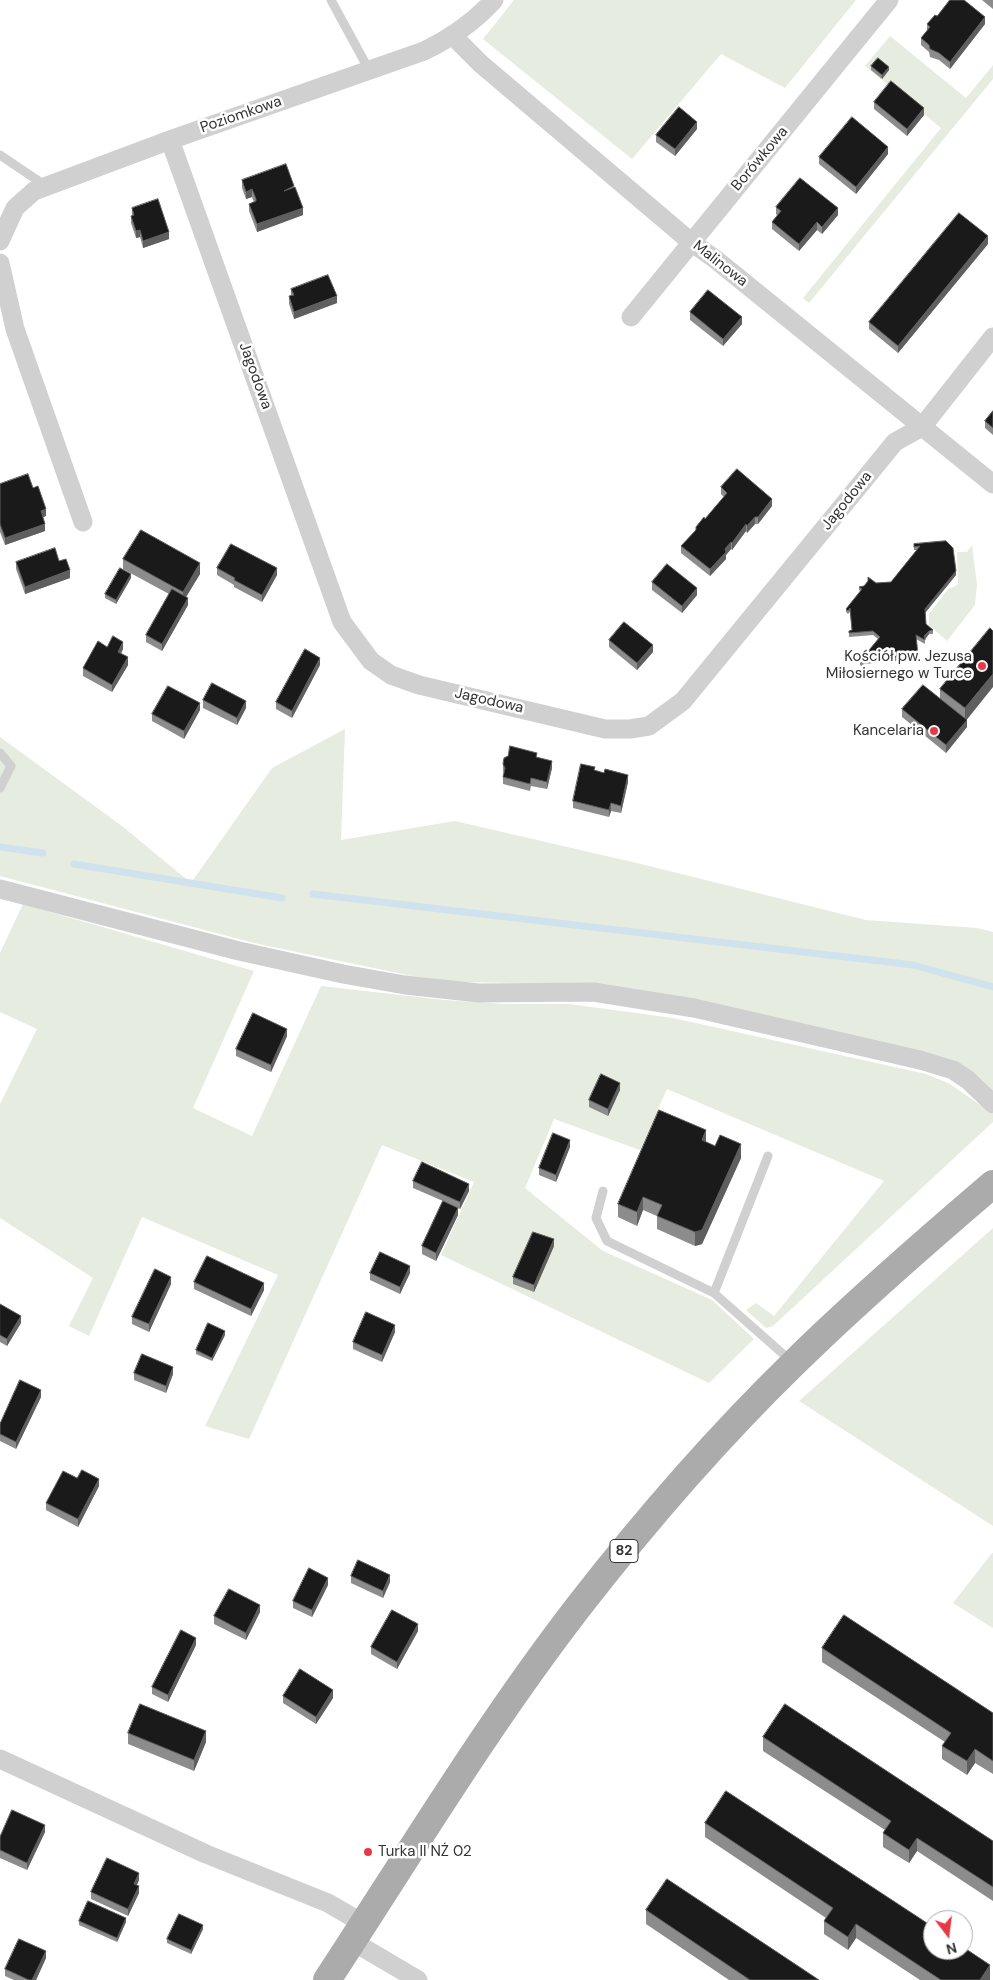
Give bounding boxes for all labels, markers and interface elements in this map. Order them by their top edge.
street label: Poziomkowa [198,93,284,137]
street label: Borówkowa [728,123,792,195]
street label: Malinowa [689,237,751,291]
street label: Jagodowa [235,340,275,412]
street label: Jagodowa [818,468,876,534]
place label: Kościół pw. Jezusa Miłosiernego w Turce [826,648,972,683]
marker: Kościół pw. Jezusa Miłosiernego w Turce [976,660,988,672]
street label: Jagodowa [453,684,525,718]
place label: Kancelaria [853,722,924,740]
marker: Kancelaria [928,725,940,737]
road number: 82 [610,1540,638,1562]
place label: Turka II NŻ 02 [378,1843,472,1861]
marker: Turka II NŻ 02 [362,1846,374,1858]
north arrow [923,1910,973,1960]
text: N [944,1939,959,1959]

